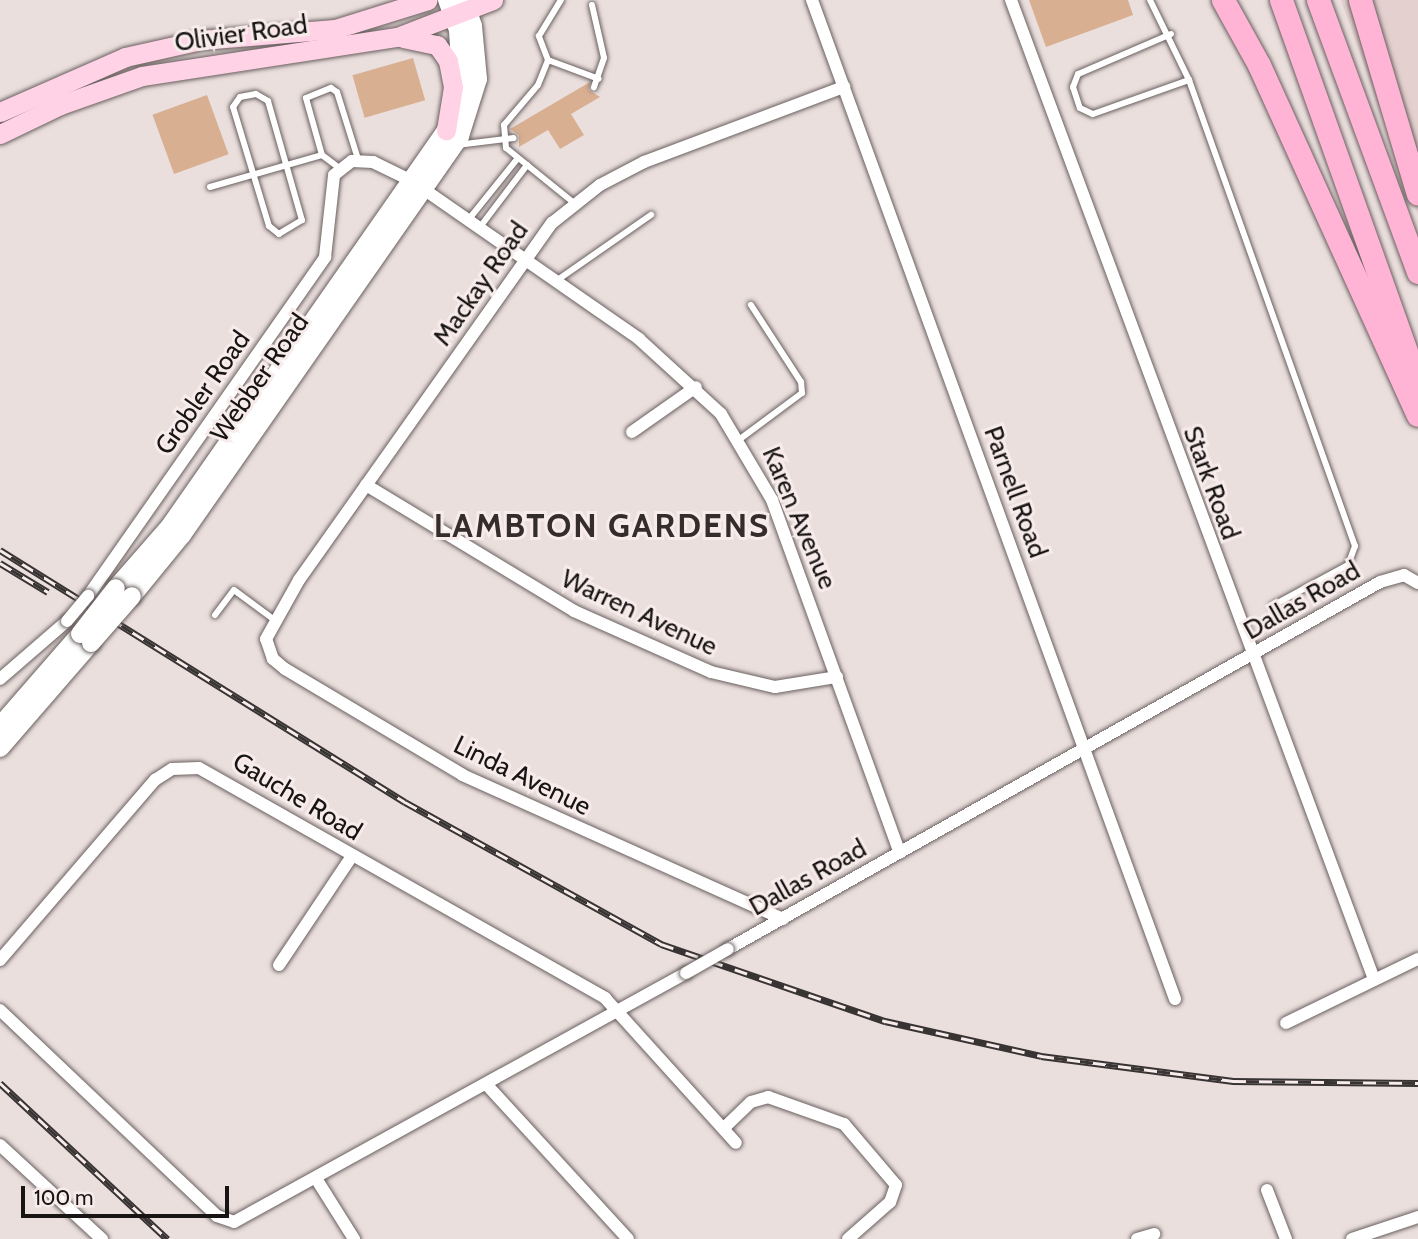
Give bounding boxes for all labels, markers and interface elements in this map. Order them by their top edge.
street label: Olivier Road [173,9,309,59]
street label: Mackay Road [427,216,535,352]
street label: Webber Road [204,308,316,448]
street label: Grobler Road [149,325,257,461]
street label: Parnell Road [977,422,1053,562]
street label: Stark Road [1176,422,1246,544]
street label: Karen Avenue [755,442,843,594]
district label: LAMBTON GARDENS [436,506,768,546]
street label: Dallas Road [1238,555,1366,647]
street label: Warren Avenue [556,563,722,663]
street label: Linda Avenue [449,729,595,823]
street label: Gauche Road [227,746,367,848]
street label: Dallas Road [744,833,872,923]
scale bar [24,1172,233,1216]
text: 100 m [34,1185,93,1210]

